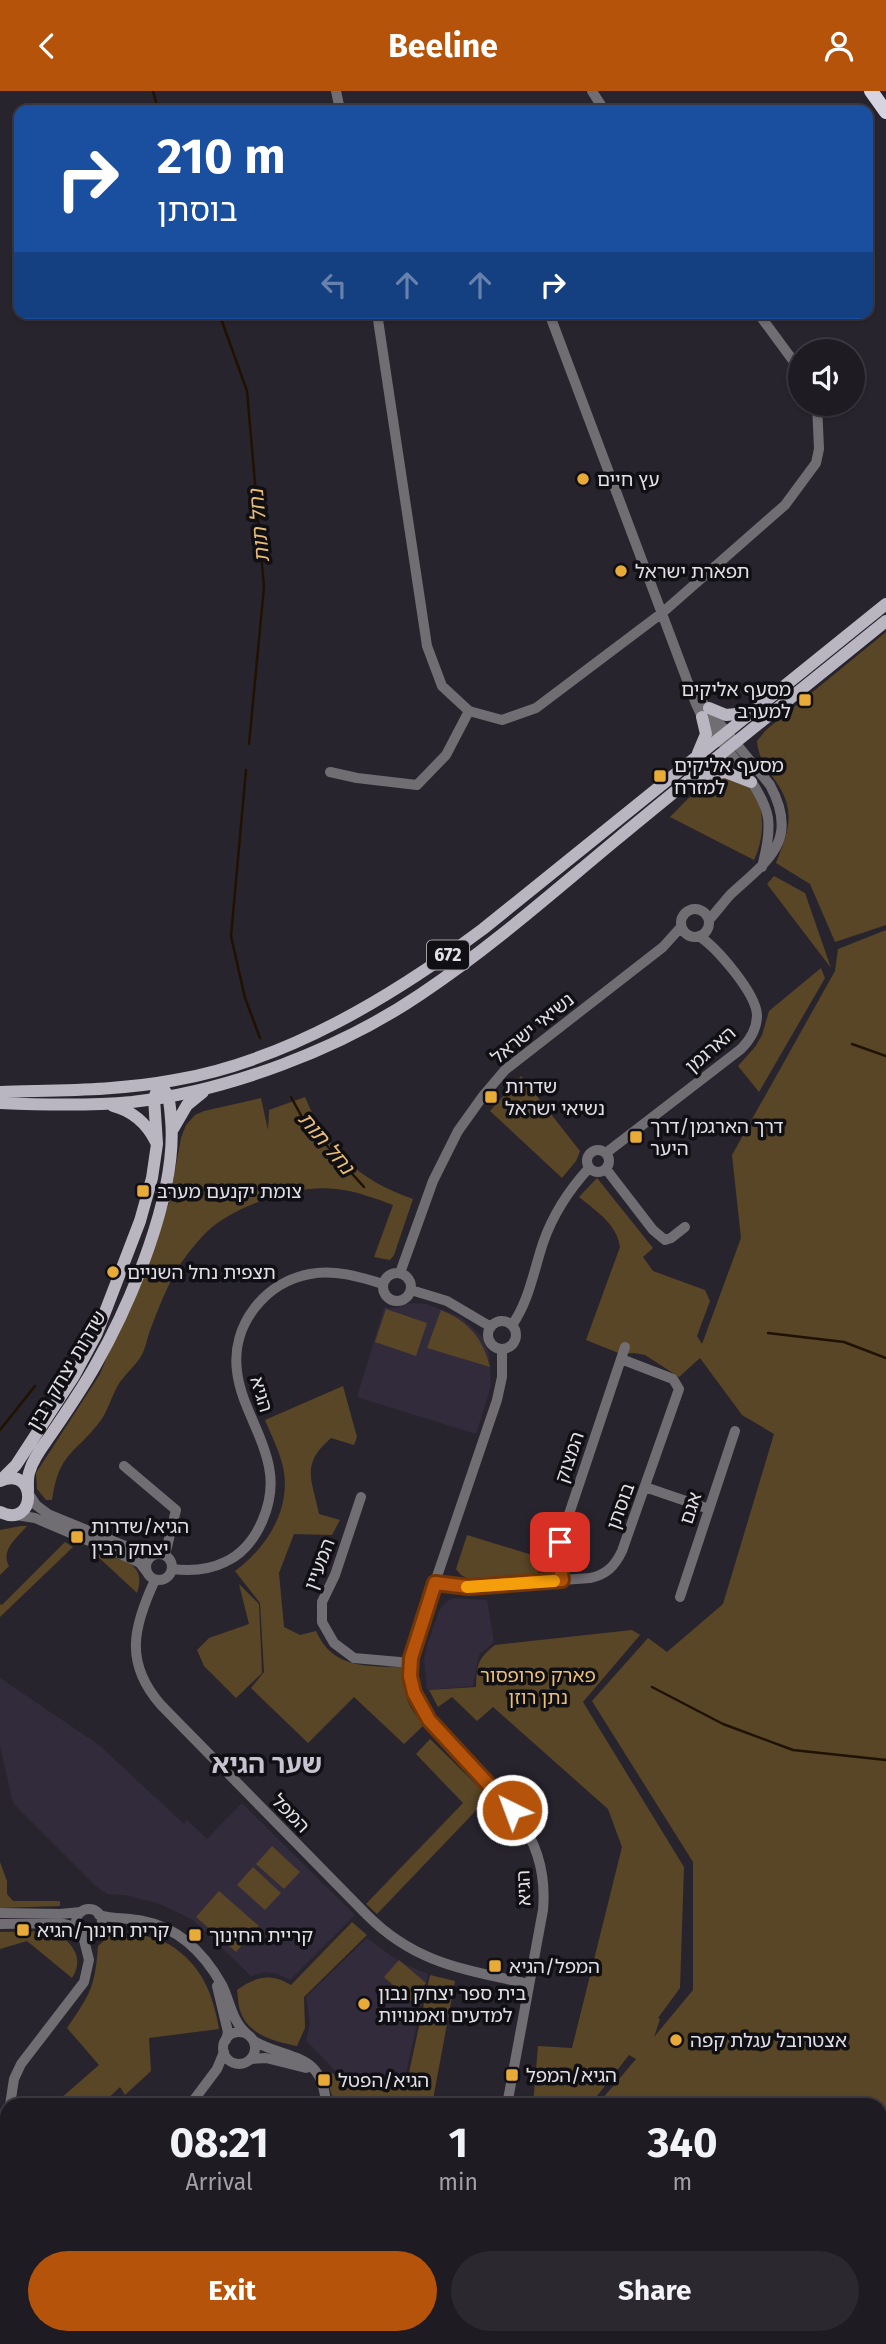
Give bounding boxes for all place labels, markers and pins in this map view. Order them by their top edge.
place label: עץ חיים [597,468,660,491]
marker: עץ חיים [575,471,591,487]
place label: תפארת ישראל [635,560,750,583]
marker: תפארת ישראל [613,563,629,579]
place label: מסעף אליקים למערב [681,678,791,723]
marker: מסעף אליקים למערב [797,692,813,708]
place label: מסעף אליקים למזרח [674,754,784,799]
marker: מסעף אליקים למזרח [652,768,668,784]
place label: שדרות נשיאי ישראל [505,1075,605,1120]
marker: שדרות נשיאי ישראל [483,1089,499,1105]
place label: דרך הארגמן/דרך היער [650,1115,783,1160]
marker: דרך הארגמן/דרך היער [628,1129,644,1145]
place label: צומת יקנעם מערב [157,1180,302,1203]
marker: צומת יקנעם מערב [135,1183,151,1199]
place label: תצפית נחל השניים [127,1261,276,1284]
marker: תצפית נחל השניים [105,1264,121,1280]
pin [530,1512,590,1572]
place label: הגיא/שדרות יצחק רבין [91,1515,189,1560]
marker: הגיא/שדרות יצחק רבין [69,1529,85,1545]
place label: קרית חינוך/הגיא [37,1919,170,1942]
marker: קרית חינוך/הגיא [15,1922,31,1938]
place label: קריית החינוך [209,1924,313,1947]
marker: קריית החינוך [187,1927,203,1943]
place label: המפל/הגיא [509,1955,600,1978]
marker: המפל/הגיא [487,1958,503,1974]
place label: בית ספר יצחק נבון למדעים ואמנויות [378,1982,526,2027]
marker: בית ספר יצחק נבון למדעים ואמנויות [356,1996,372,2012]
place label: אצטרובל עגלת קפה [690,2029,847,2052]
marker: אצטרובל עגלת קפה [668,2032,684,2048]
place label: הגיא/המפל [526,2064,617,2087]
marker: הגיא/המפל [504,2067,520,2083]
place label: הגיא/הפטל [338,2069,429,2092]
marker: הגיא/הפטל [316,2072,332,2088]

